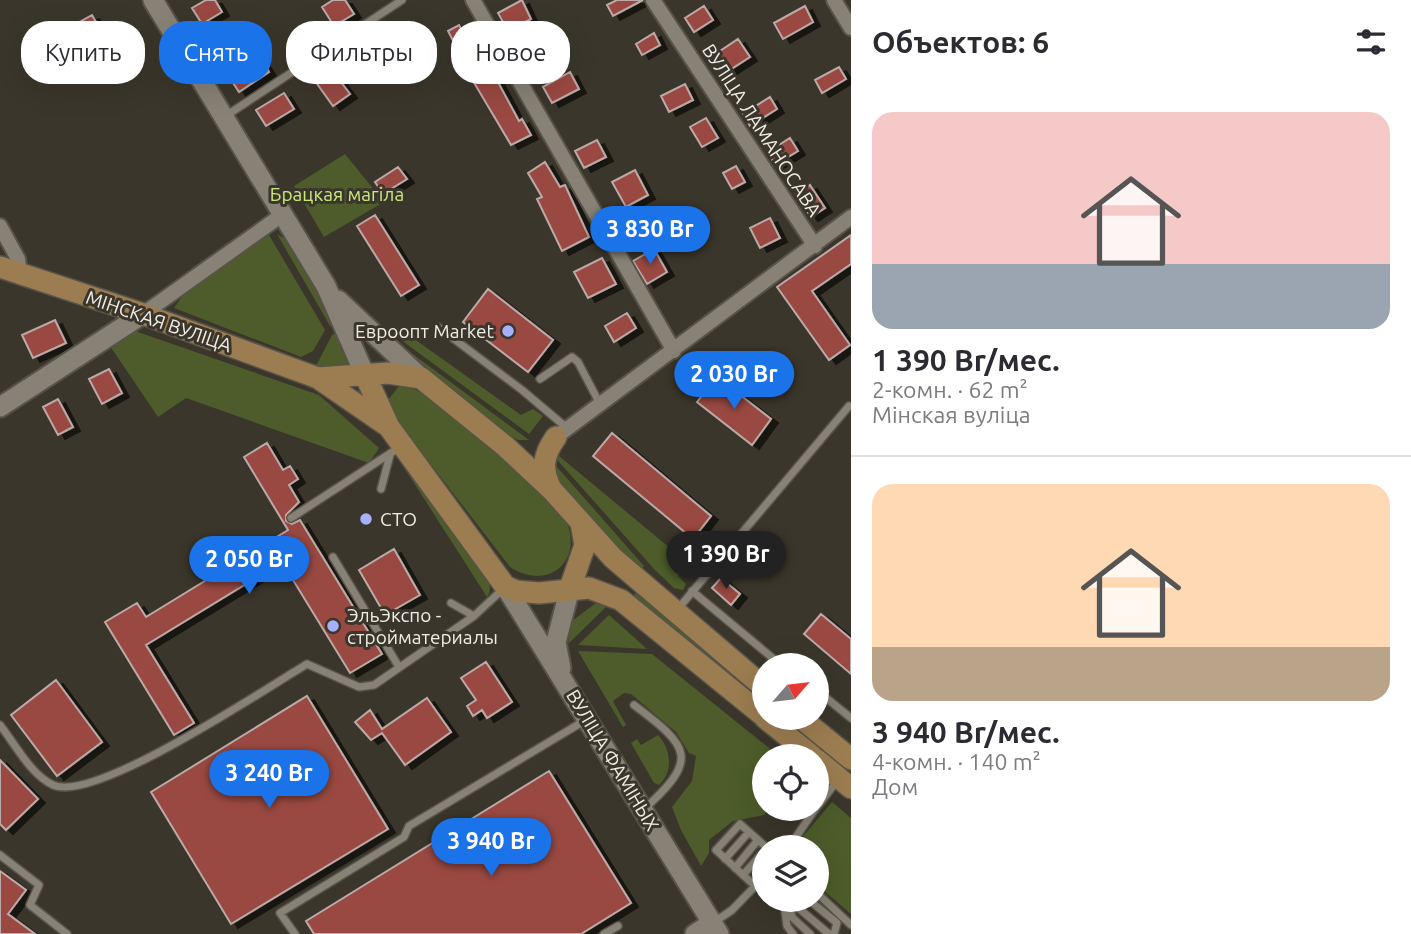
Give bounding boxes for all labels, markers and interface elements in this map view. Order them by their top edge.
chip: Купить [21,21,145,84]
chip: Снять [159,21,272,84]
chip: Фильтры [286,21,437,84]
chip: Новое [451,21,570,84]
icon: filters [1352,23,1390,61]
text: Объектов: 6 [872,25,1049,59]
street label: ВУЛІЦА ЛАМАНОСАВА [698,40,826,221]
icon: home [1068,158,1194,284]
park label: Брацкая магіла [270,183,404,205]
pin: 3 830 Br [578,206,722,266]
text: 3 830 Br [606,216,694,241]
street label: МІНСКАЯ ВУЛІЦА [83,286,235,356]
place label: Евроопт Market [355,320,495,342]
marker: Евроопт Market [500,323,516,339]
text: 1 390 Br/мес. [872,343,1060,377]
pin: 2 030 Br [662,352,806,411]
text: 2 030 Br [690,361,778,386]
text: 2-комн. · 62 m² [872,377,1028,402]
text: Мінская вуліца [872,402,1031,427]
place label: СТО [380,508,417,530]
marker: СТО [358,511,374,527]
icon: home [1068,530,1194,656]
pin: 1 390 Br [654,532,798,591]
pin: 2 050 Br [177,536,321,596]
text: 1 390 Br [682,541,770,566]
text: 2 050 Br [205,546,293,571]
place label: ЭльЭкспо - стройматериалы [347,604,498,648]
marker: ЭльЭкспо - стройматериалы [325,618,341,634]
north arrow [752,653,830,730]
map controls [752,653,829,912]
street label: ВУЛІЦА ФАМІНЫХ [562,685,664,835]
text: 3 940 Br/мес. [872,715,1060,749]
button: locate [752,744,829,821]
text: 4-комн. · 140 m² [872,749,1041,774]
pin: 3 240 Br [197,750,341,810]
text: 3 240 Br [225,760,313,785]
text: Дом [872,774,918,799]
pin: 3 940 Br [419,818,563,878]
text: 3 940 Br [447,828,535,853]
button: layers [752,835,829,912]

